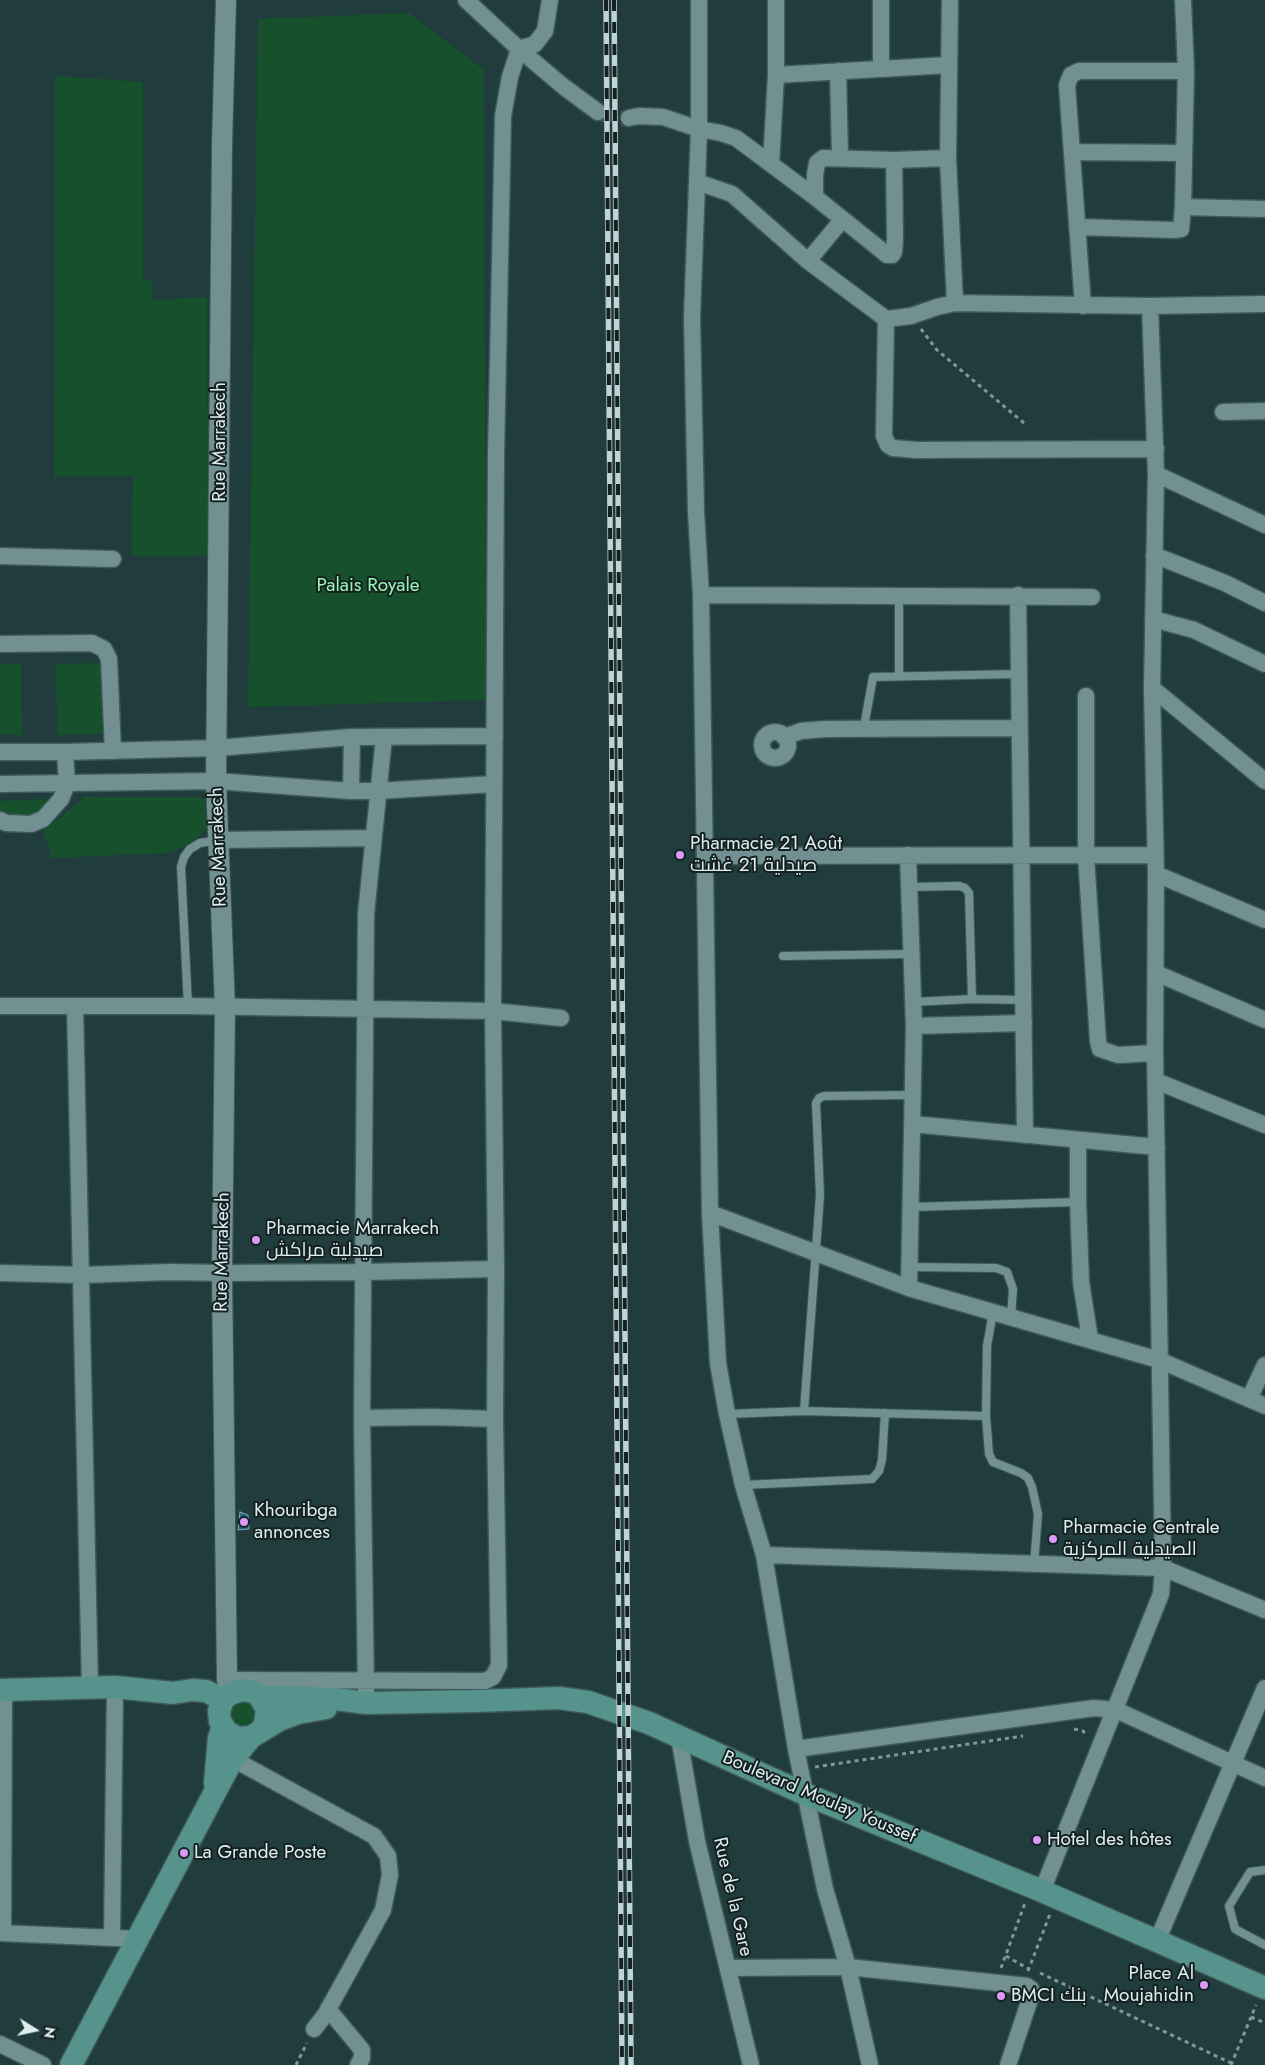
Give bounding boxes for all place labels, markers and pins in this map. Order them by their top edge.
place label: Pharmacie 21 Août صيدلية 21 غشت [690,833,842,877]
marker: Pharmacie 21 Août صيدلية 21 غشت [674,849,686,861]
place label: Pharmacie Marrakech صيدلية مراكش [266,1218,439,1262]
marker: Pharmacie Marrakech صيدلية مراكش [250,1234,262,1246]
place label: Khouribga annonces [254,1500,337,1544]
marker: Khouribga annonces [238,1516,250,1528]
place label: Pharmacie Centrale الصيدلية المركزية [1063,1517,1220,1561]
marker: Pharmacie Centrale الصيدلية المركزية [1047,1533,1059,1545]
place label: Hotel des hôtes [1047,1829,1172,1851]
marker: Hotel des hôtes [1031,1834,1043,1846]
place label: La Grande Poste [194,1842,326,1864]
marker: La Grande Poste [178,1847,190,1859]
place label: Place Al Moujahidin [1104,1963,1194,2007]
marker: Place Al Moujahidin [1198,1979,1210,1991]
place label: BMCI بنك [1011,1985,1087,2007]
marker: BMCI بنك [995,1990,1007,2002]

